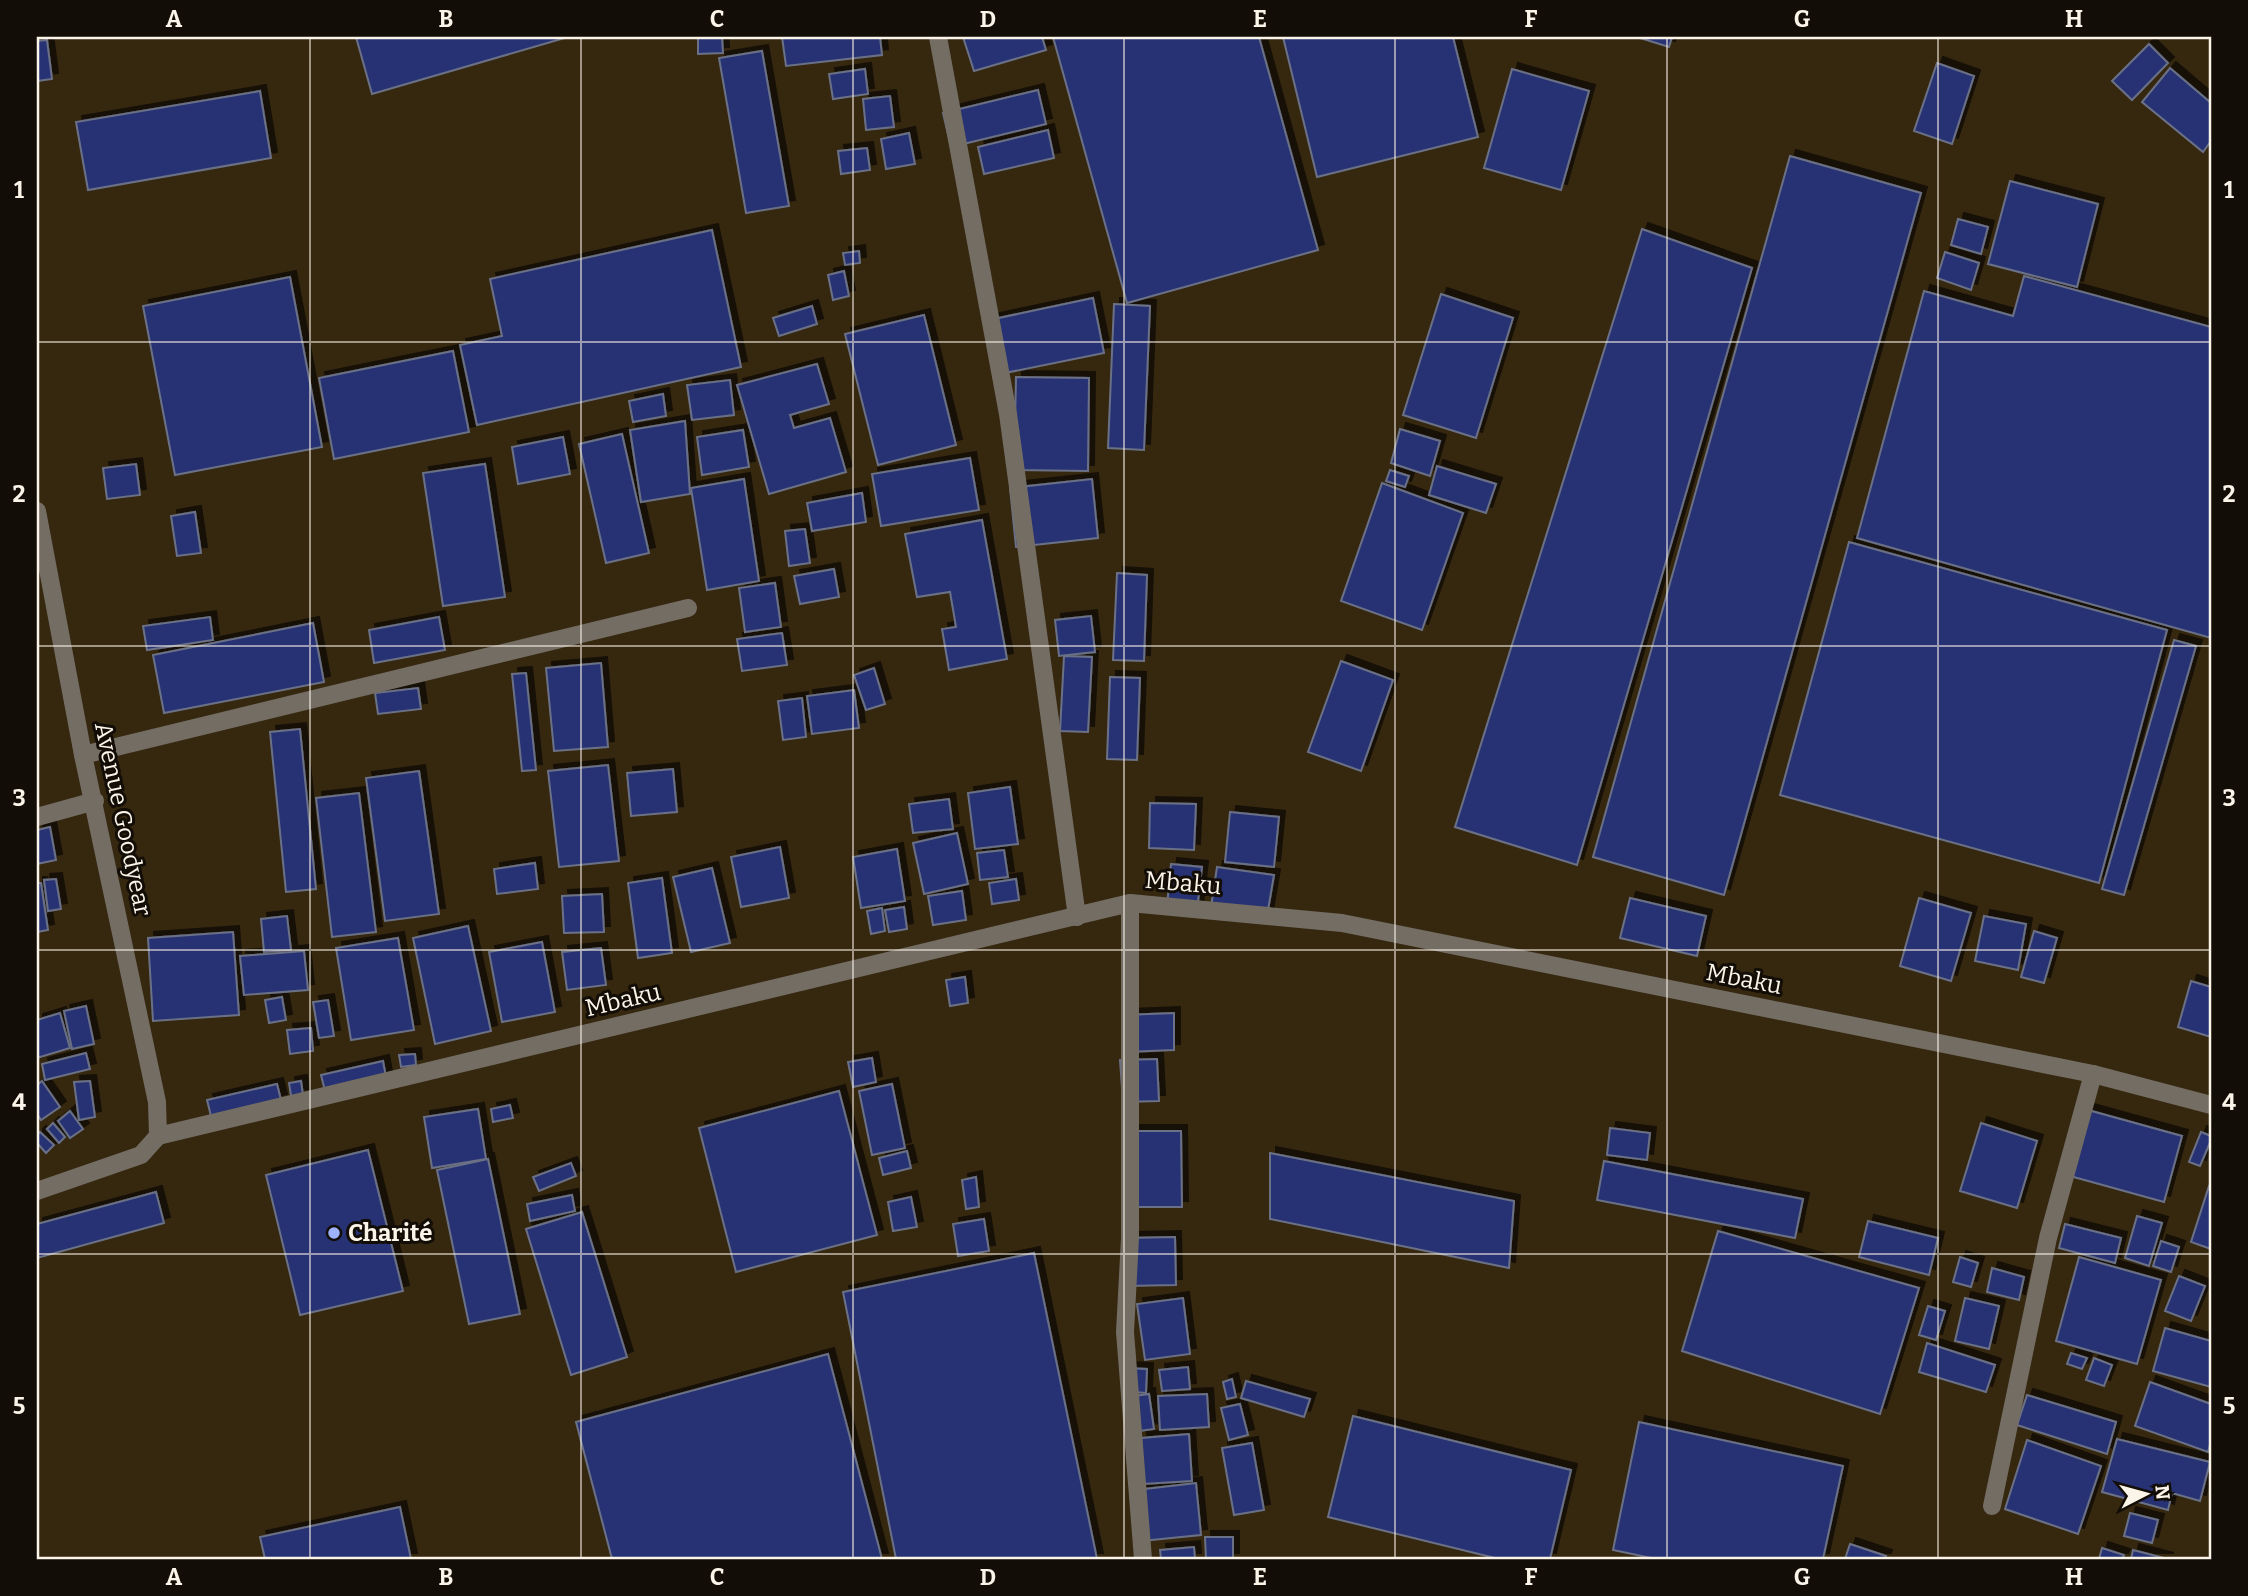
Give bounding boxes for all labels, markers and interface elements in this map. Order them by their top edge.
text: A [166,5,183,33]
text: B [439,5,453,33]
text: C [710,5,724,33]
text: D [980,5,996,33]
text: E [1253,5,1267,33]
text: F [1525,5,1538,33]
text: G [1794,5,1811,33]
text: H [2065,5,2083,33]
text: 1 [14,176,24,204]
text: 1 [2224,176,2234,204]
text: 2 [13,480,26,508]
text: 2 [2223,480,2236,508]
street label: Avenue Goodyear [89,720,157,919]
text: 3 [12,784,26,812]
text: 3 [2222,784,2236,812]
street label: Mbaku [1144,866,1222,900]
street label: Mbaku [1704,958,1784,1000]
street label: Mbaku [583,978,664,1022]
text: 4 [12,1088,26,1116]
text: 4 [2222,1088,2236,1116]
place label: Charité [348,1219,432,1247]
marker: Charité [326,1225,342,1241]
text: 5 [13,1392,25,1420]
text: 5 [2223,1392,2235,1420]
north arrow [2112,1460,2182,1530]
text: N [2150,1484,2175,1501]
text: A [166,1563,183,1591]
text: B [439,1563,453,1591]
text: C [710,1563,724,1591]
text: D [980,1563,996,1591]
text: E [1253,1563,1267,1591]
text: F [1525,1563,1538,1591]
text: G [1794,1563,1811,1591]
text: H [2065,1563,2083,1591]

